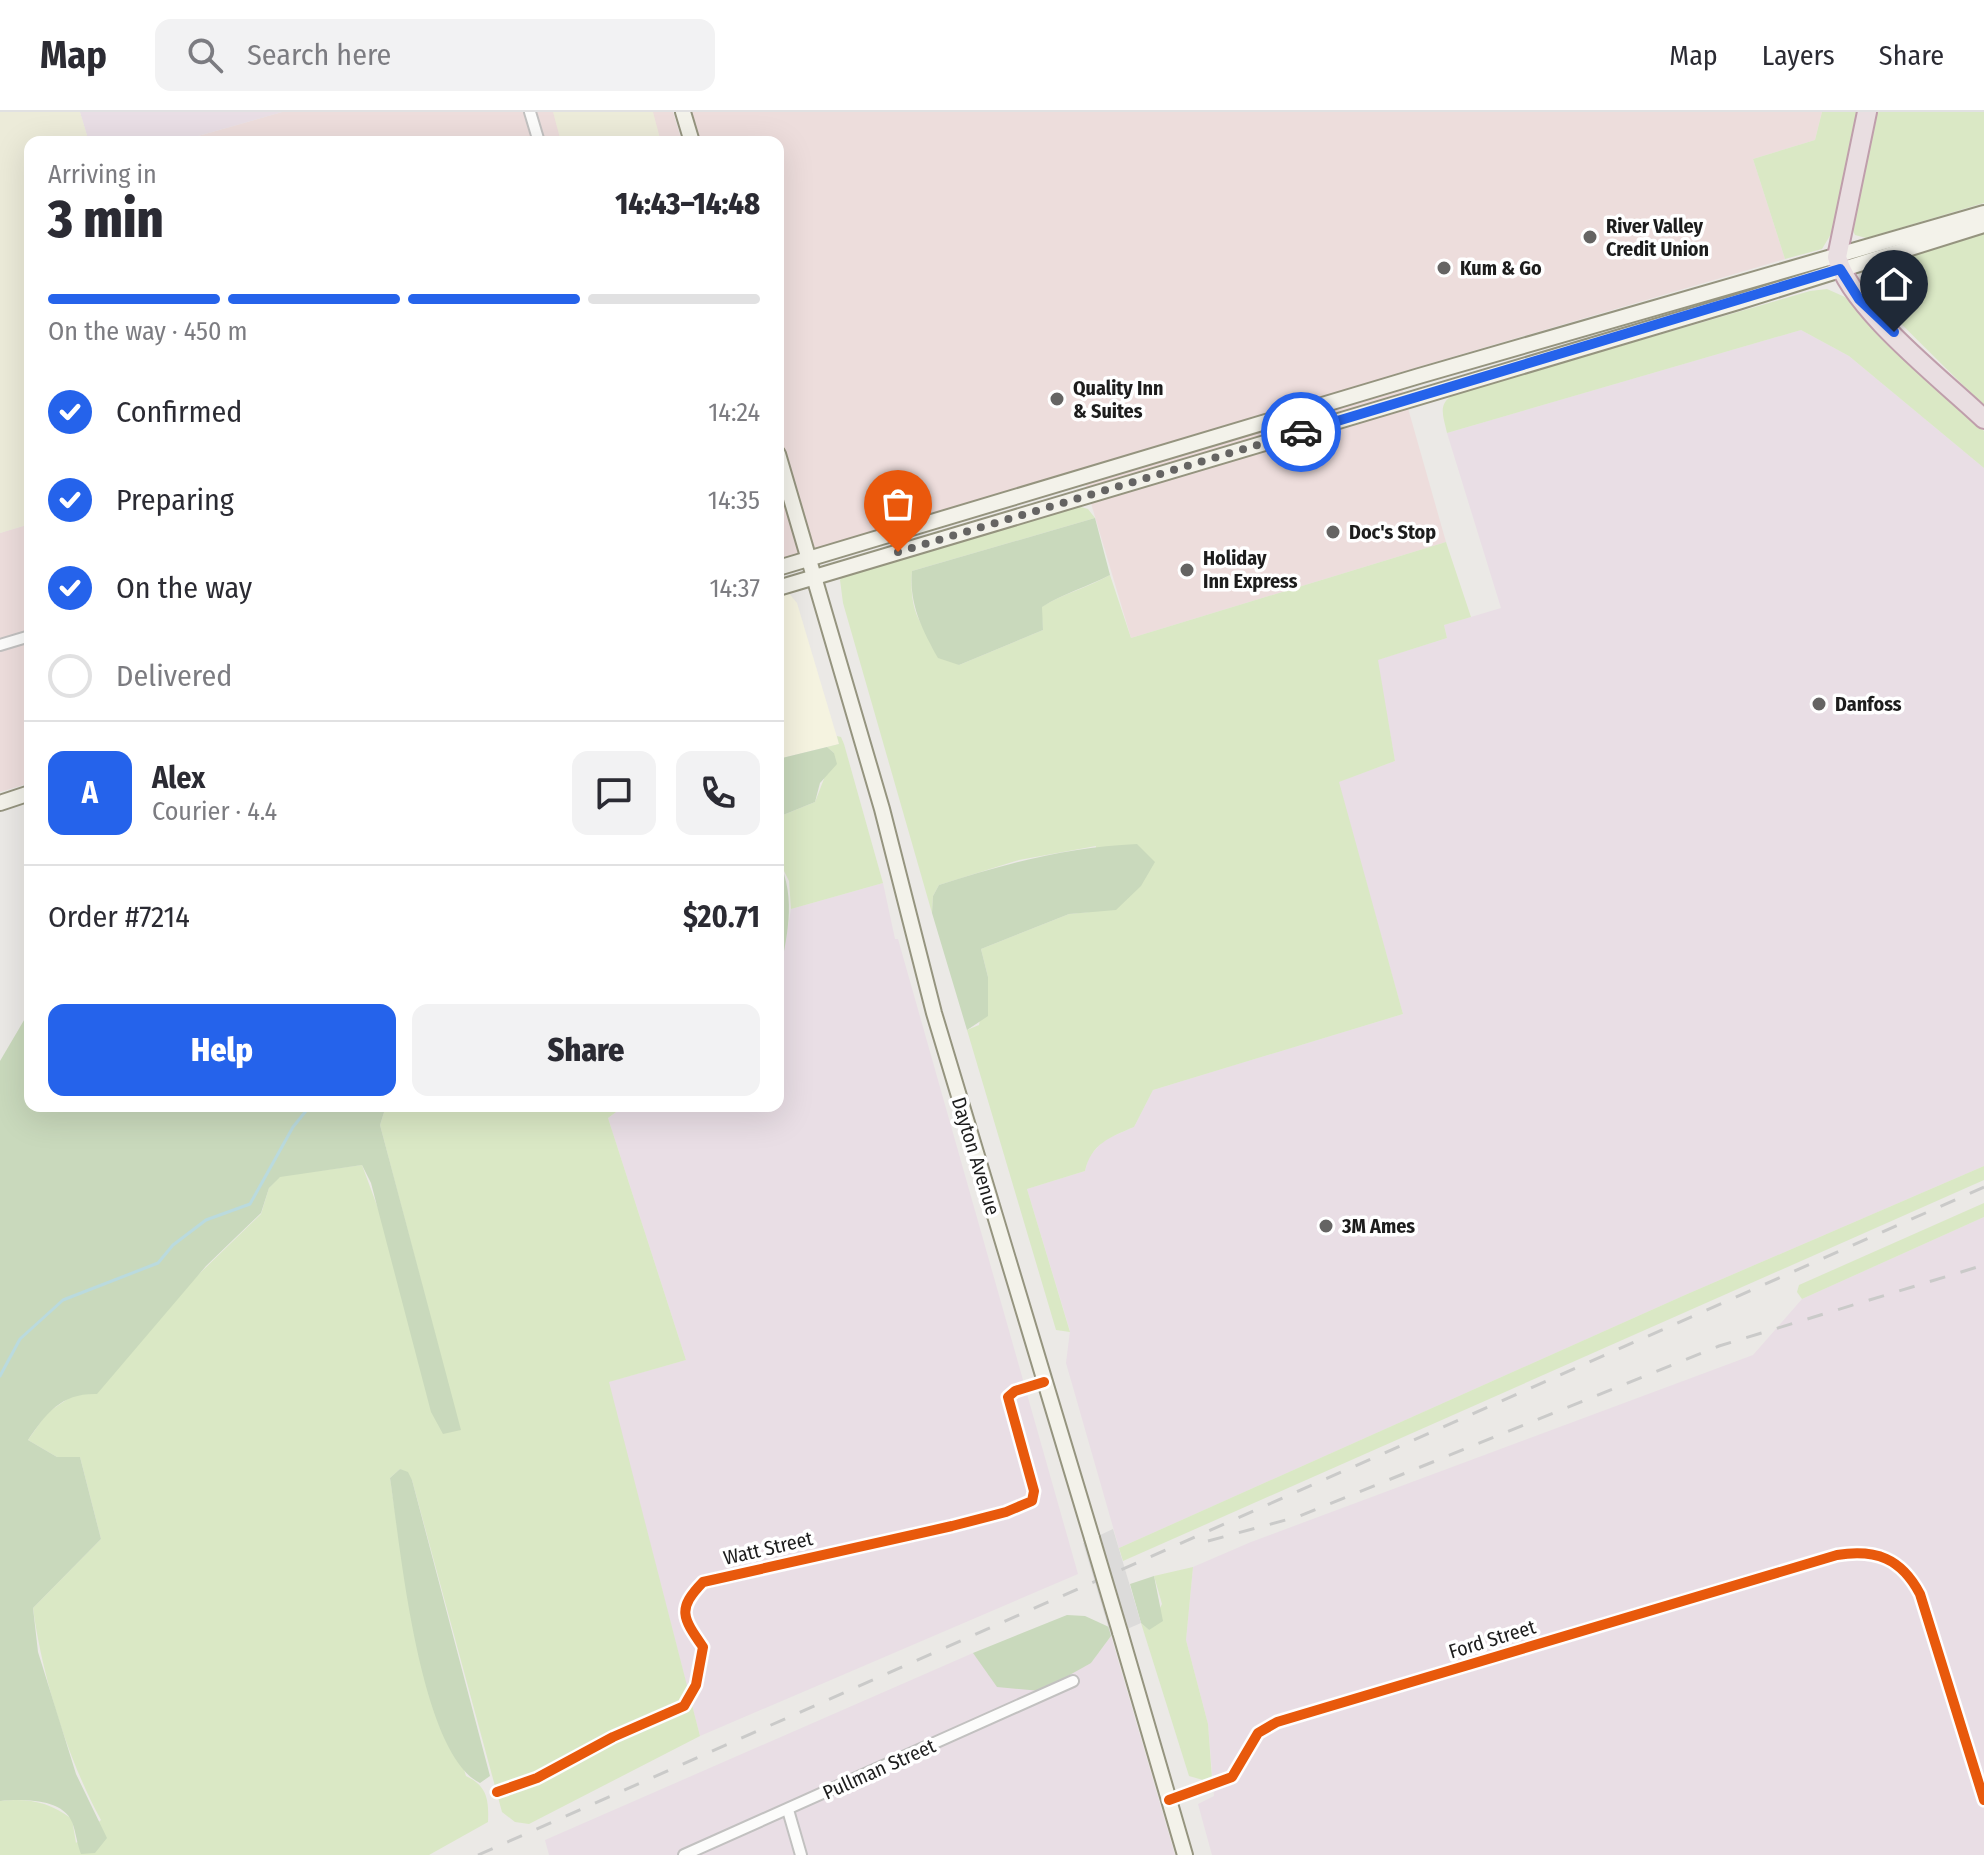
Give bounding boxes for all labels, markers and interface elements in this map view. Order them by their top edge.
search box [155,19,715,91]
text: Map [40,32,107,78]
icon: search [183,33,227,77]
text: Search here [247,37,391,73]
text: Map [1669,39,1718,72]
text: Layers [1762,39,1835,72]
text: Share [1879,39,1944,72]
text: Arriving in [48,159,157,190]
text: 14:43–14:48 [615,186,760,222]
text: 3 min [48,188,164,251]
place label: River Valley Credit Union [1606,214,1709,261]
marker: River Valley Credit Union [1581,228,1599,246]
pin [1860,250,1928,332]
place label: Kum & Go [1460,256,1542,280]
marker: Kum & Go [1435,259,1453,277]
icon: home [1872,262,1916,306]
text: On the way · 450 m [48,316,248,347]
place label: Quality Inn & Suites [1073,376,1163,423]
icon: check [48,390,92,434]
marker: Quality Inn & Suites [1048,390,1066,408]
courier [1261,392,1341,472]
text: Confirmed [116,394,242,430]
text: 14:24 [708,397,760,428]
icon: car [1279,410,1323,454]
pin [864,470,932,552]
icon: check [48,478,92,522]
text: Preparing [116,482,234,518]
icon: bag [876,482,920,526]
text: 14:35 [708,485,760,516]
place label: Doc's Stop [1349,520,1436,544]
marker: Doc's Stop [1324,523,1342,541]
place label: Holiday Inn Express [1203,546,1298,593]
marker: Holiday Inn Express [1178,561,1196,579]
icon: check [48,566,92,610]
text: On the way [116,570,252,606]
text: 14:37 [709,573,760,604]
text: Delivered [116,658,232,694]
place label: Danfoss [1835,692,1902,716]
marker: Danfoss [1810,695,1828,713]
button: chat [572,751,656,835]
button: phone [676,751,760,835]
text: Alex [152,760,205,796]
text: A [82,775,98,811]
text: Courier · 4.4 [152,796,277,827]
text: Order #7214 [48,899,190,935]
text: $20.71 [683,899,760,935]
button: Help [48,1004,396,1096]
button: Share [412,1004,760,1096]
street label: Dayton Avenue [947,1094,1005,1218]
place label: 3M Ames [1341,1214,1415,1238]
marker: 3M Ames [1317,1217,1335,1235]
street label: Watt Street [721,1526,816,1570]
street label: Ford Street [1446,1614,1539,1664]
street label: Pullman Street [819,1733,939,1804]

